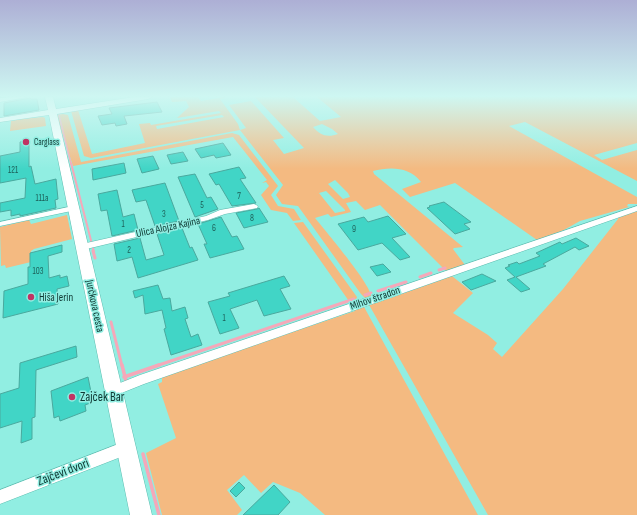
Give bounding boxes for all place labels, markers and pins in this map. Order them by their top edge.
marker: Carglass [21,137,31,147]
place label: Carglass [34,137,59,148]
place label: Hiša Jerin [39,291,73,304]
marker: Hiša Jerin [26,292,36,302]
place label: Zajček Bar [80,389,125,405]
marker: Zajček Bar [67,392,77,402]

